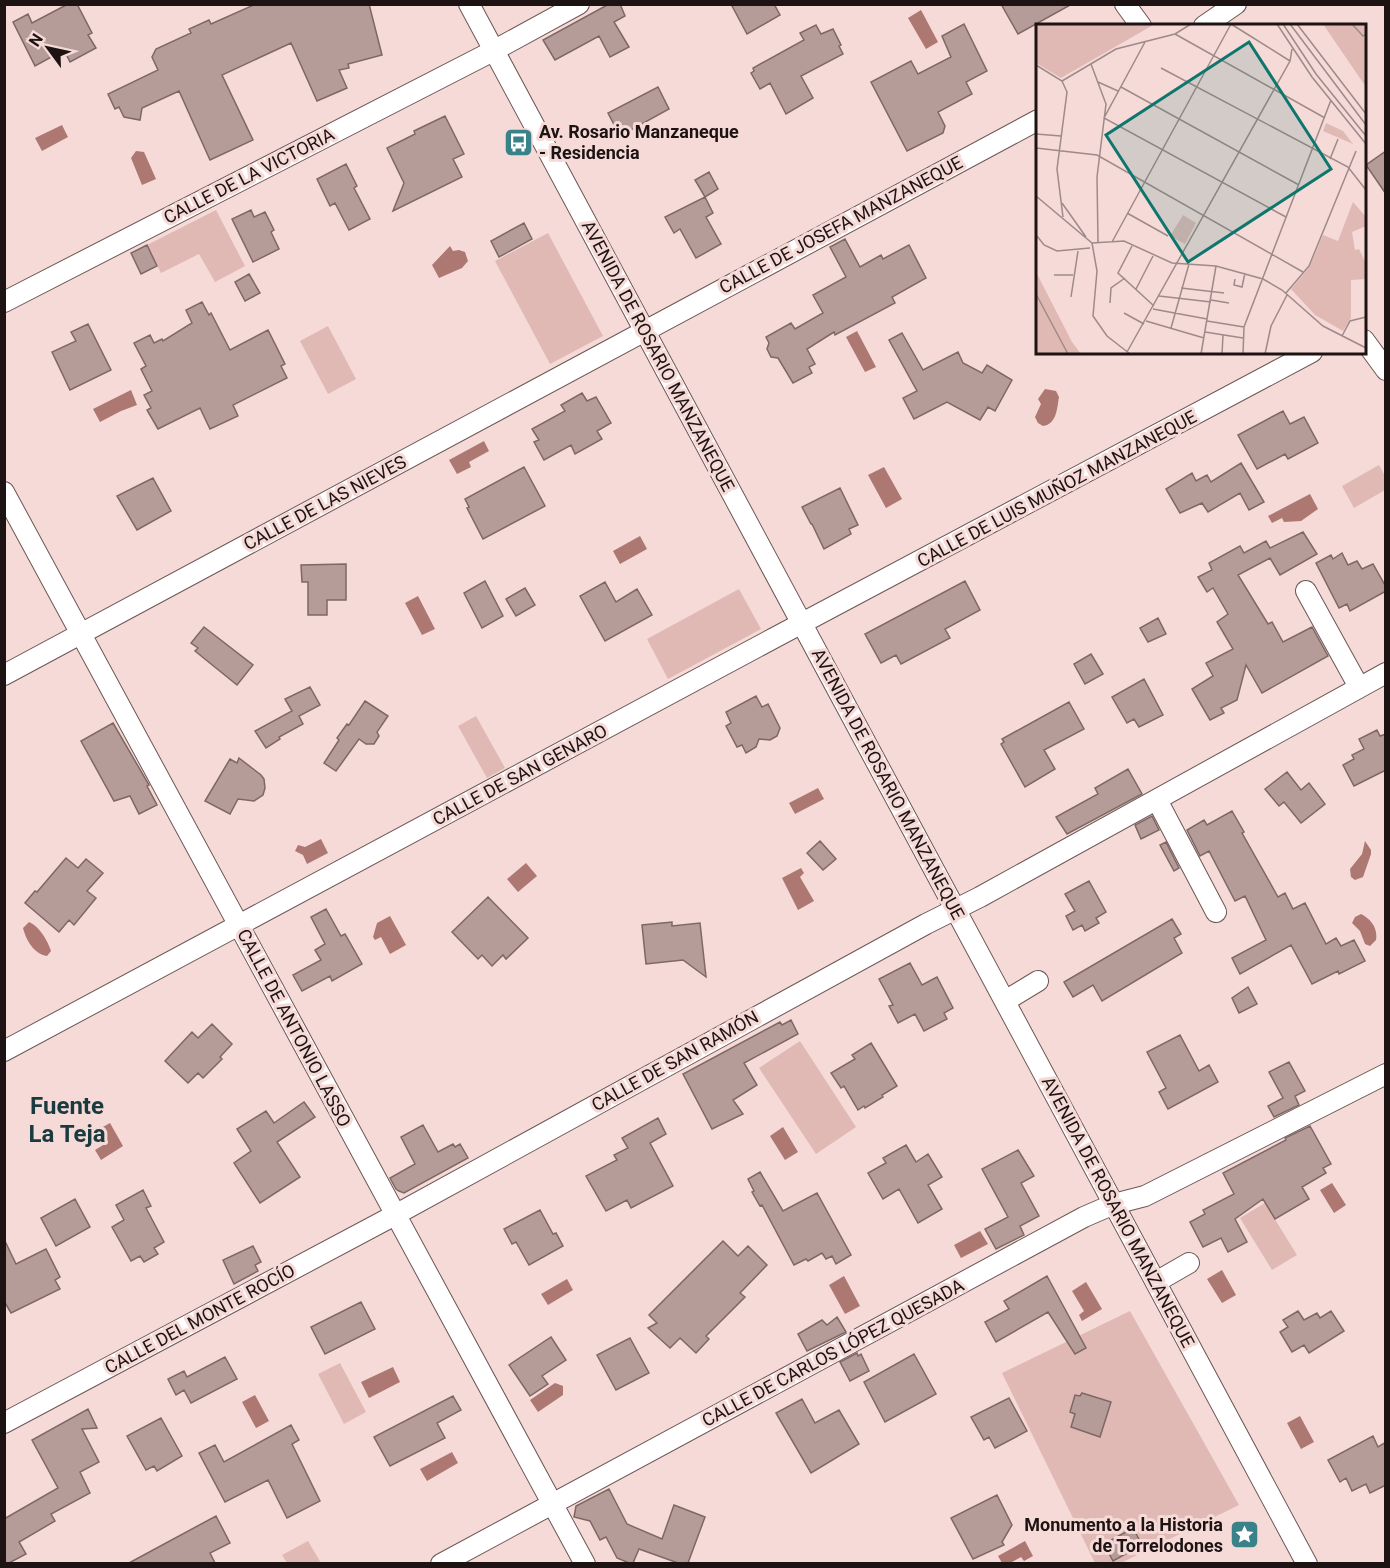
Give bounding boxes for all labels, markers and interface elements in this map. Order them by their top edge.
north arrow [18,18,78,78]
inset map [1036,24,1366,354]
text: N [25,30,47,50]
place label: Av. Rosario Manzaneque - Residencia [539,121,739,163]
street label: CALLE DE LA VICTORIA [160,123,338,228]
bus stop icon: Av. Rosario Manzaneque - Residencia [502,126,534,158]
street label: CALLE DE JOSEFA MANZANEQUE [716,151,966,298]
street label: AVENIDA DE ROSARIO MANZANEQUE [578,217,739,495]
street label: CALLE DE LUIS MUÑOZ MANZANEQUE [914,406,1200,571]
street label: CALLE DE LAS NIEVES [240,451,410,554]
street label: AVENIDA DE ROSARIO MANZANEQUE [808,645,969,923]
street label: CALLE DE SAN GENARO [429,720,611,829]
street label: CALLE DE ANTONIO LASSO [233,925,356,1130]
street label: CALLE DE SAN RAMÓN [588,1006,762,1115]
street label: AVENIDA DE ROSARIO MANZANEQUE [1038,1073,1199,1351]
district label: Fuente La Teja [28,1092,106,1148]
street label: CALLE DEL MONTE ROCÍO [101,1259,298,1378]
street label: CALLE DE CARLOS LÓPEZ QUESADA [698,1274,968,1431]
place label: Monumento a la Historia de Torrelodones [1024,1514,1223,1556]
place icon: Monumento a la Historia de Torrelodones [1228,1519,1260,1551]

